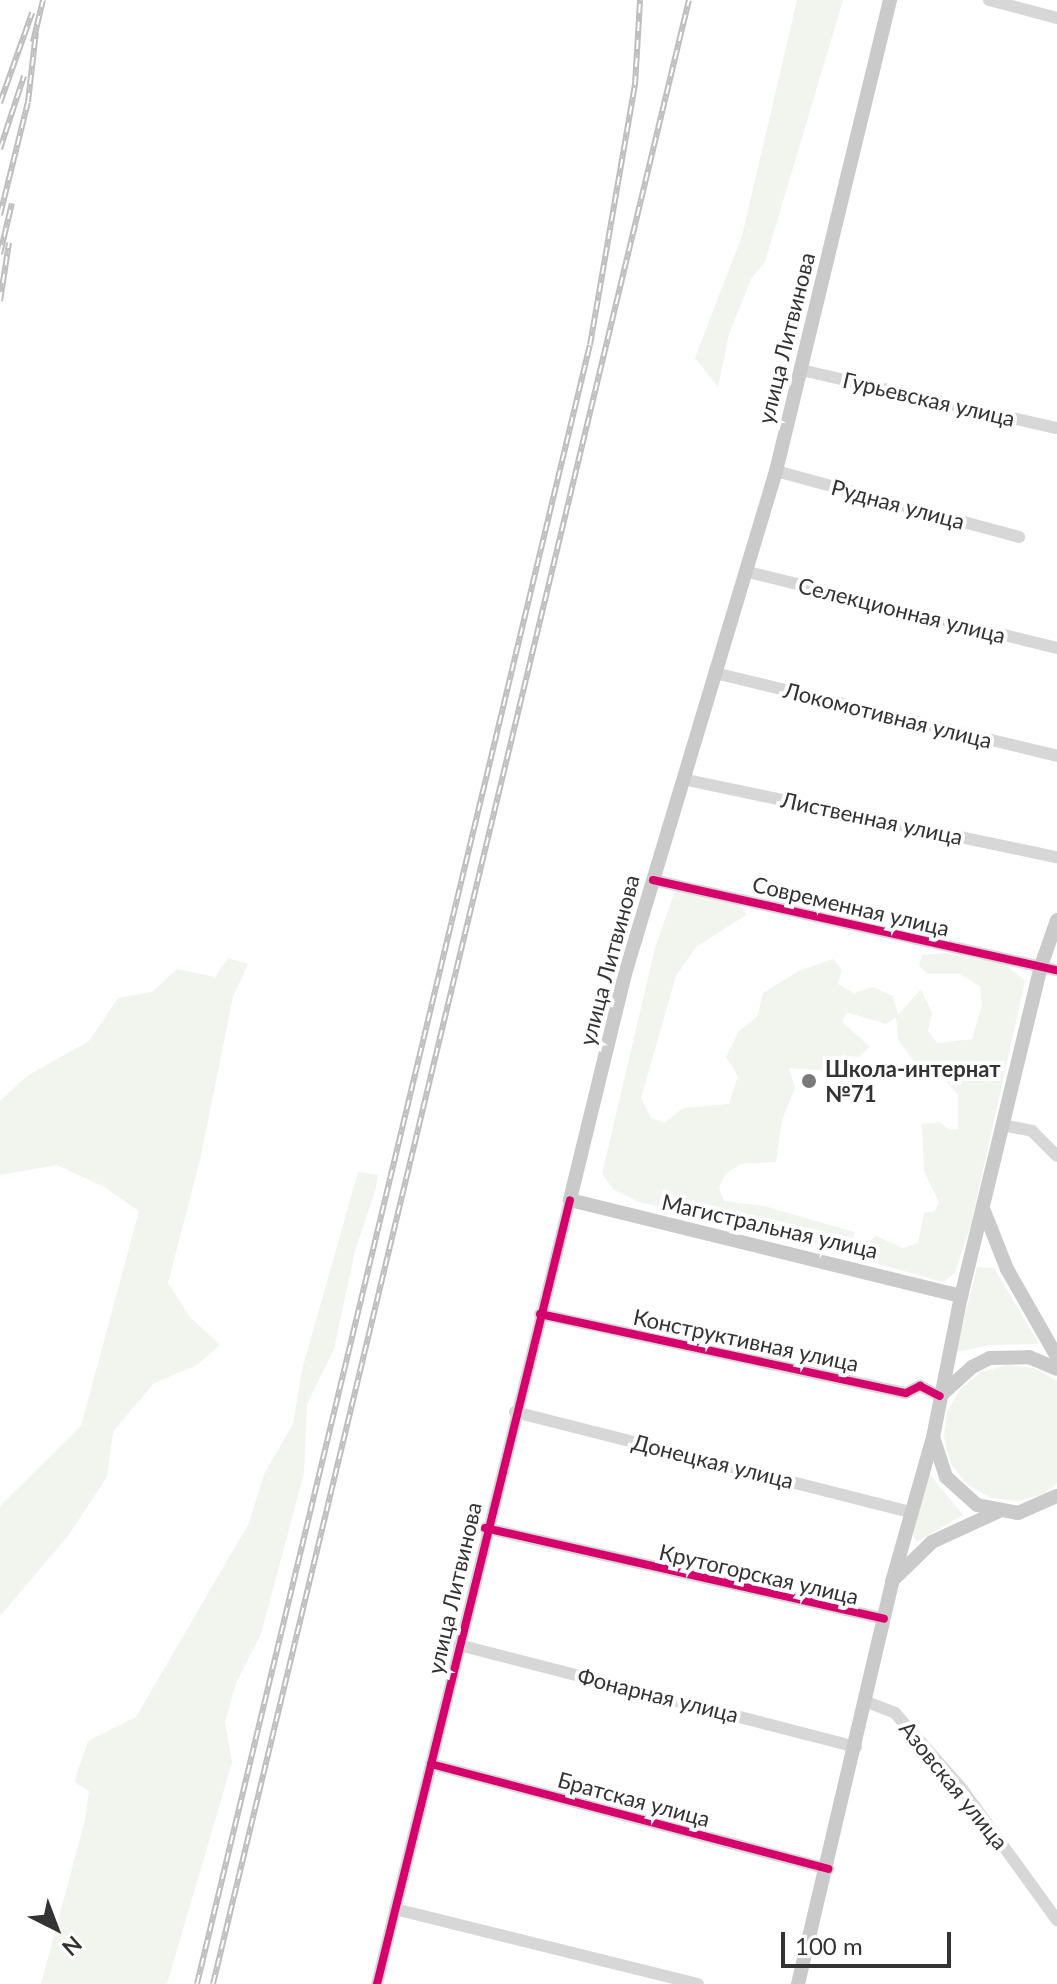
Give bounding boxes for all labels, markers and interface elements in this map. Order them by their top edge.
street label: улица Литвинова [752,250,820,426]
street label: Гурьевская улица [840,366,1018,432]
street label: Рудная улица [828,474,968,534]
street label: Селекционная улица [796,571,1008,649]
street label: Локомотивная улица [781,676,995,754]
street label: Лиственная улица [779,786,965,850]
street label: Современная улица [750,871,952,941]
street label: улица Литвинова [574,872,644,1048]
place label: Школа-интернат №71 [825,1055,1000,1106]
marker: Школа-интернат №71 [800,1072,818,1090]
street label: Магистральная улица [659,1188,881,1264]
street label: Конструктивная улица [631,1303,861,1377]
street label: Донецкая улица [630,1428,796,1494]
street label: улица Литвинова [421,1499,487,1677]
street label: Крутогорская улица [657,1538,861,1610]
street label: Фонарная улица [575,1662,741,1728]
street label: Азовская улица [894,1715,1014,1855]
street label: Братская улица [555,1766,713,1832]
north arrow [16,1888,96,1968]
scale bar [785,1916,955,1966]
text: N [57,1930,88,1962]
text: 100 m [795,1931,863,1960]

